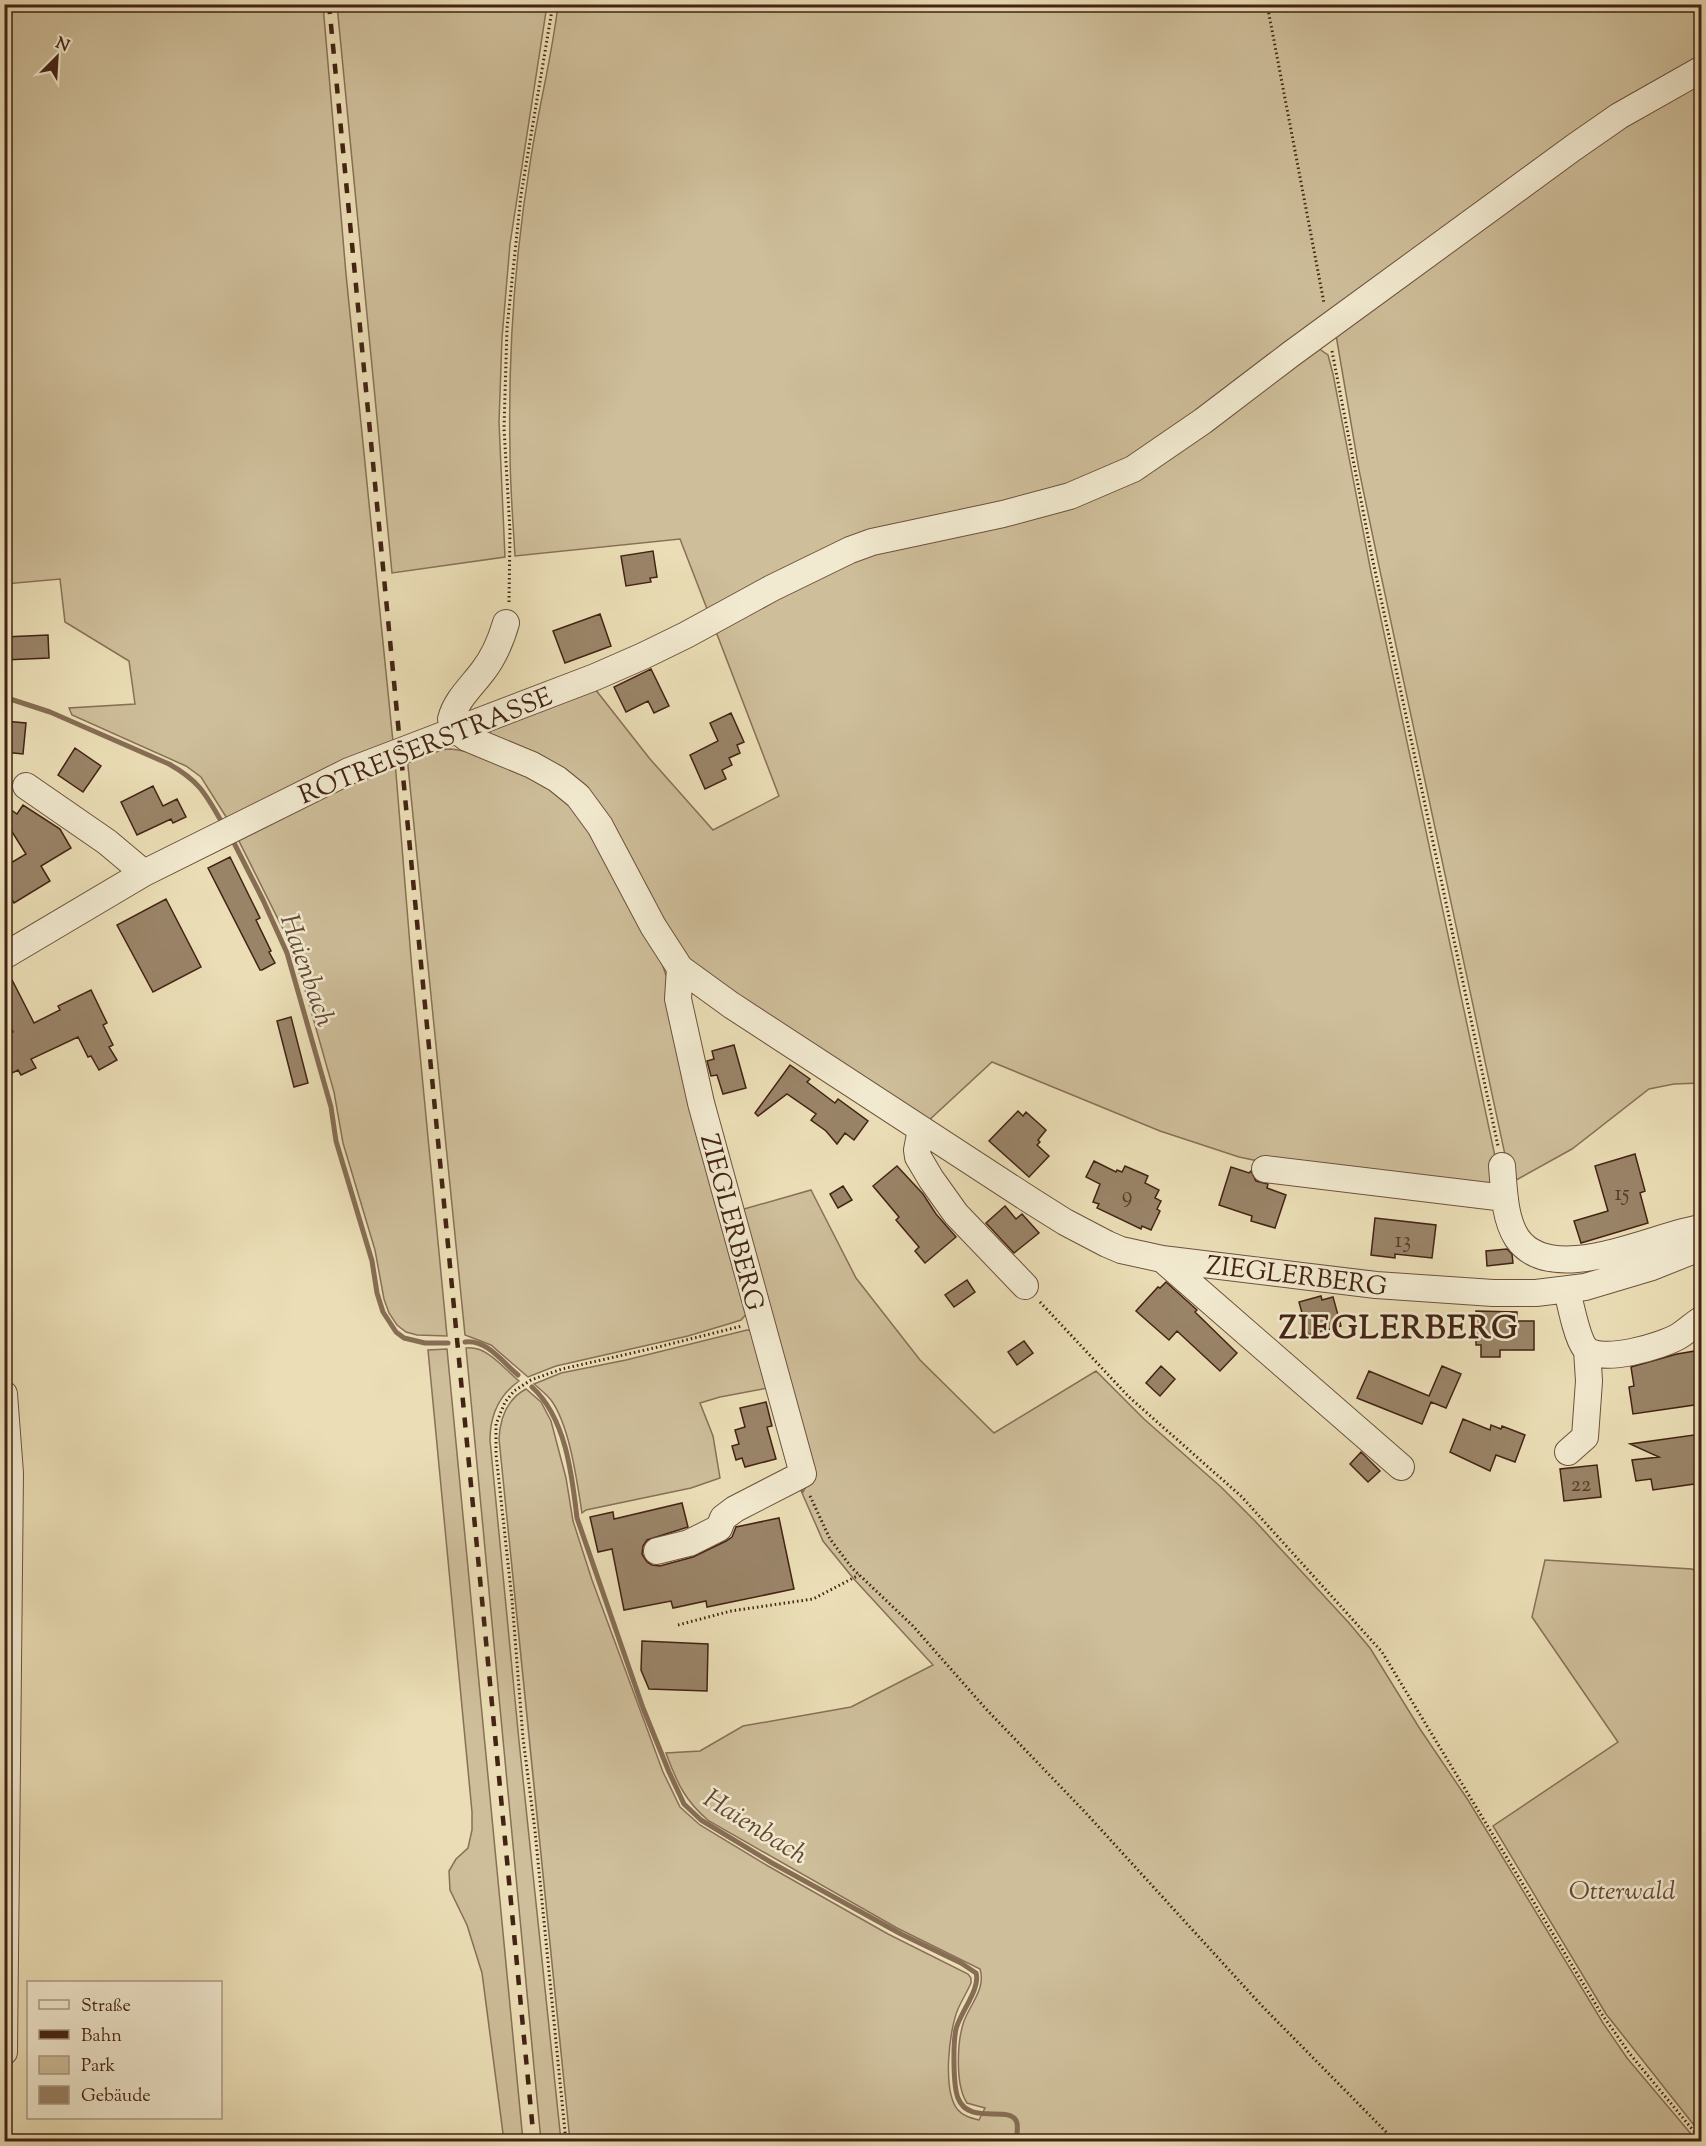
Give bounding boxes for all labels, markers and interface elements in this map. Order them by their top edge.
north arrow [27,27,87,87]
text: N [52,32,73,59]
street label: ROTREISERSTRASSE [294,679,559,815]
water label: Haienbach [268,909,343,1032]
street label: ZIEGLERBERG [689,1130,772,1315]
house number: 15 [1614,1179,1630,1211]
house number: 9 [1122,1181,1132,1213]
house number: 13 [1395,1226,1411,1258]
street label: ZIEGLERBERG [1204,1248,1389,1307]
district label: ZIEGLERBERG [1279,1307,1519,1353]
house number: 22 [1571,1470,1591,1502]
water label: Haienbach [695,1781,814,1876]
park label: Otterwald [1569,1874,1675,1911]
legend [27,1981,222,2119]
text: Straße [81,1994,131,2020]
text: Bahn [81,2024,122,2050]
text: Park [81,2054,116,2080]
text: Gebäude [81,2084,151,2110]

